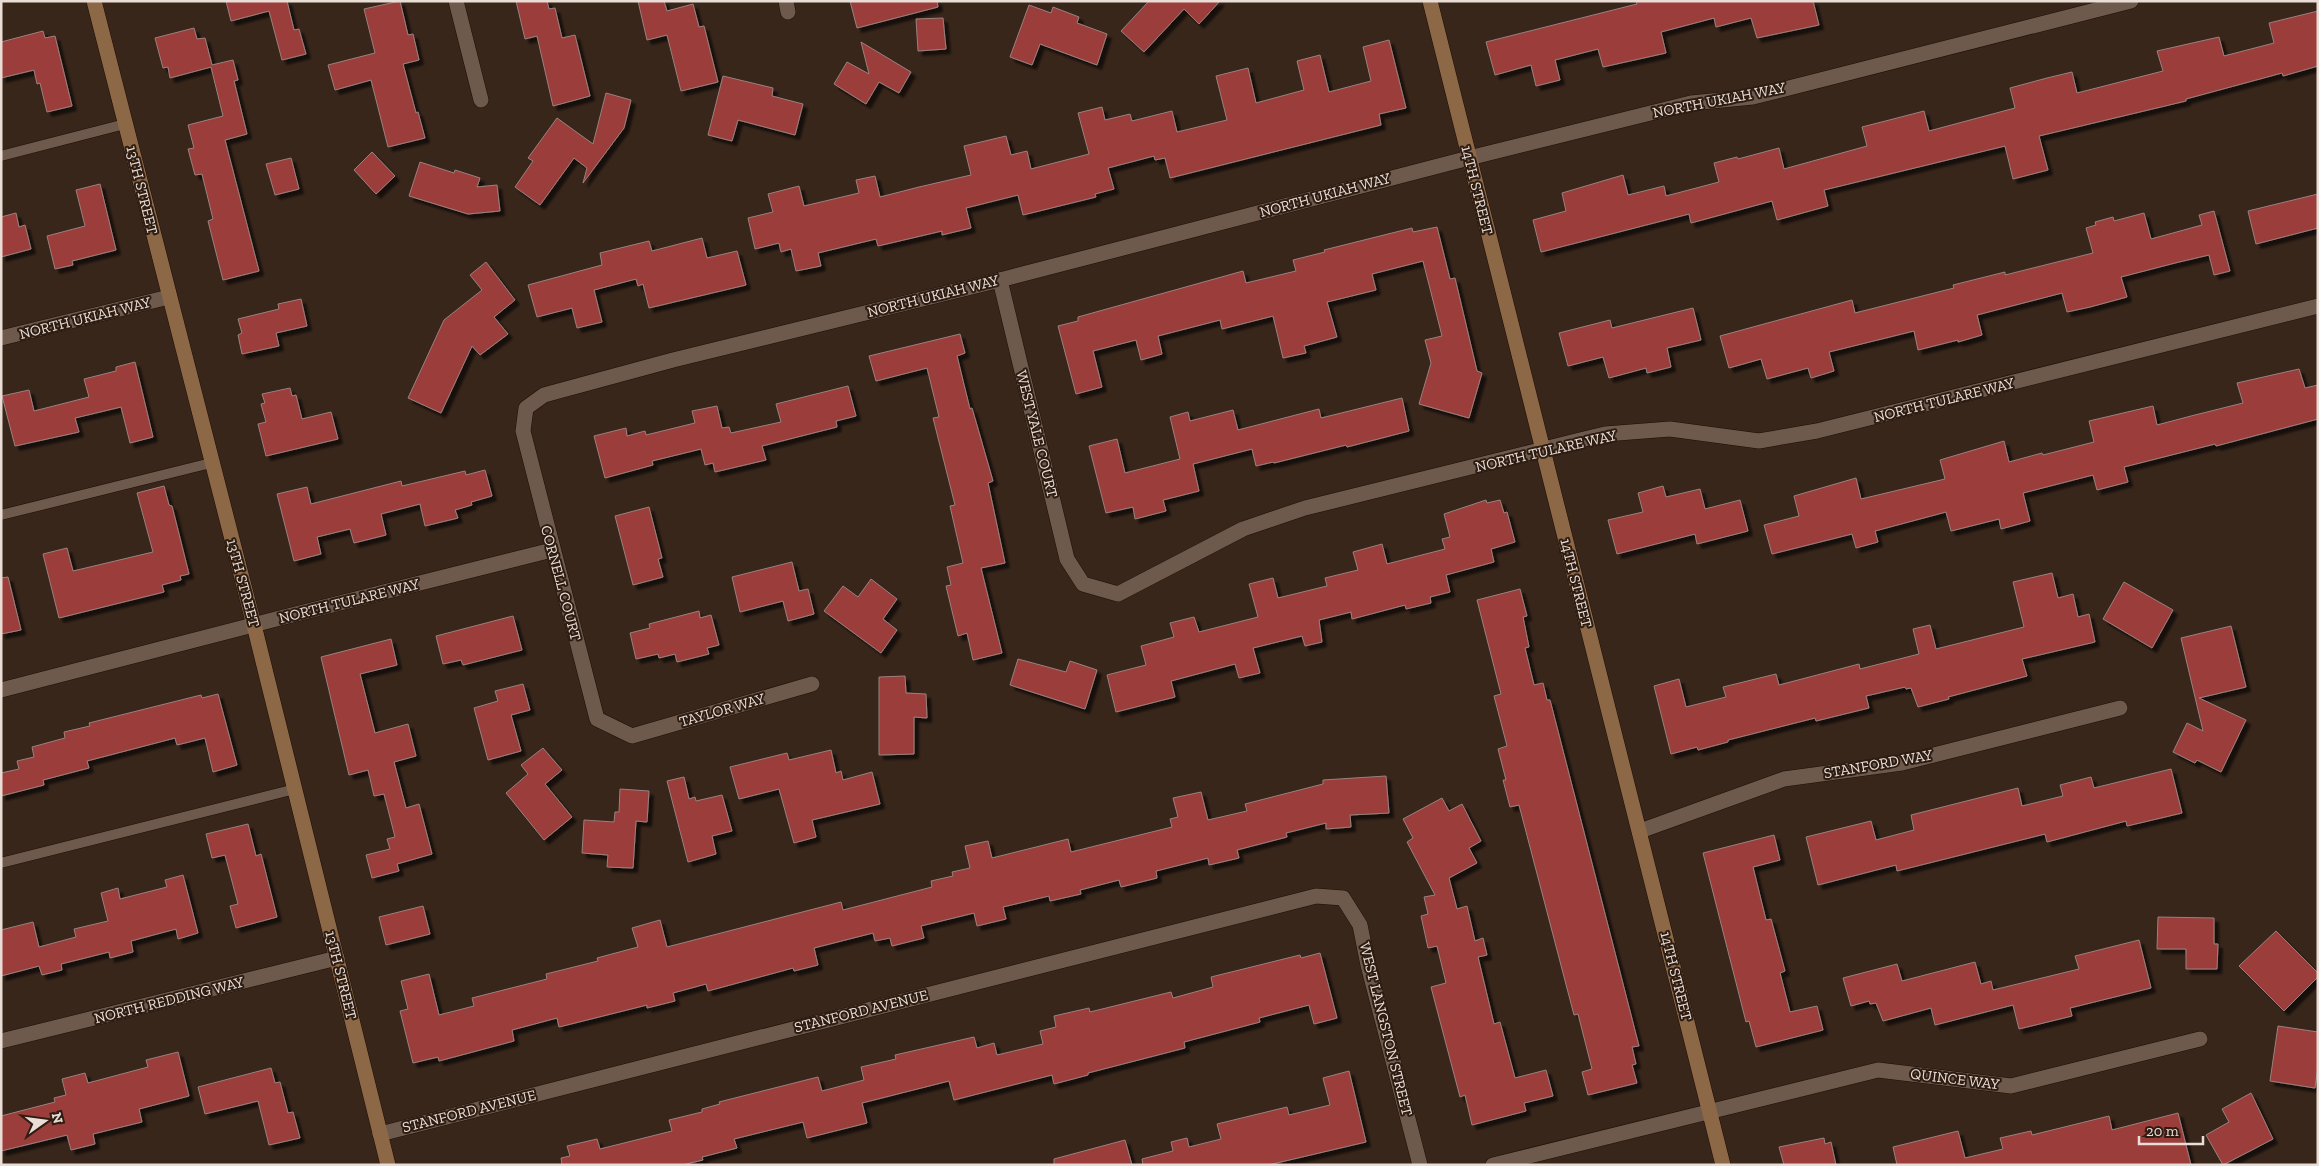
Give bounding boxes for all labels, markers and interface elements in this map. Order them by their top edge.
street label: NORTH UKIAH WAY [1651,78,1788,122]
street label: 13TH STREET [122,144,162,236]
street label: 14TH STREET [1457,144,1497,236]
street label: NORTH UKIAH WAY [1258,169,1393,221]
street label: NORTH UKIAH WAY [865,271,1001,321]
street label: NORTH UKIAH WAY [17,293,153,343]
street label: WEST YALE COURT [1012,368,1062,500]
street label: NORTH TULARE WAY [1872,374,2017,426]
street label: NORTH TULARE WAY [1474,426,1619,476]
street label: CORNELL COURT [537,523,585,643]
street label: 13TH STREET [223,537,263,629]
street label: 14TH STREET [1556,537,1596,629]
street label: NORTH TULARE WAY [277,575,422,627]
street label: TAYLOR WAY [677,689,768,731]
street label: STANFORD WAY [1822,745,1935,782]
street label: 13TH STREET [321,929,361,1021]
street label: 14TH STREET [1656,930,1696,1022]
street label: WEST LANGSTON STREET [1356,940,1416,1118]
street label: NORTH REDDING WAY [92,972,246,1027]
street label: STANFORD AVENUE [792,986,930,1036]
street label: QUINCE WAY [1909,1065,2001,1093]
street label: STANFORD AVENUE [400,1086,538,1136]
north arrow [20,1096,70,1146]
text: N [48,1111,67,1126]
scale bar [2139,1114,2203,1146]
text: 20 m [2146,1122,2179,1140]

